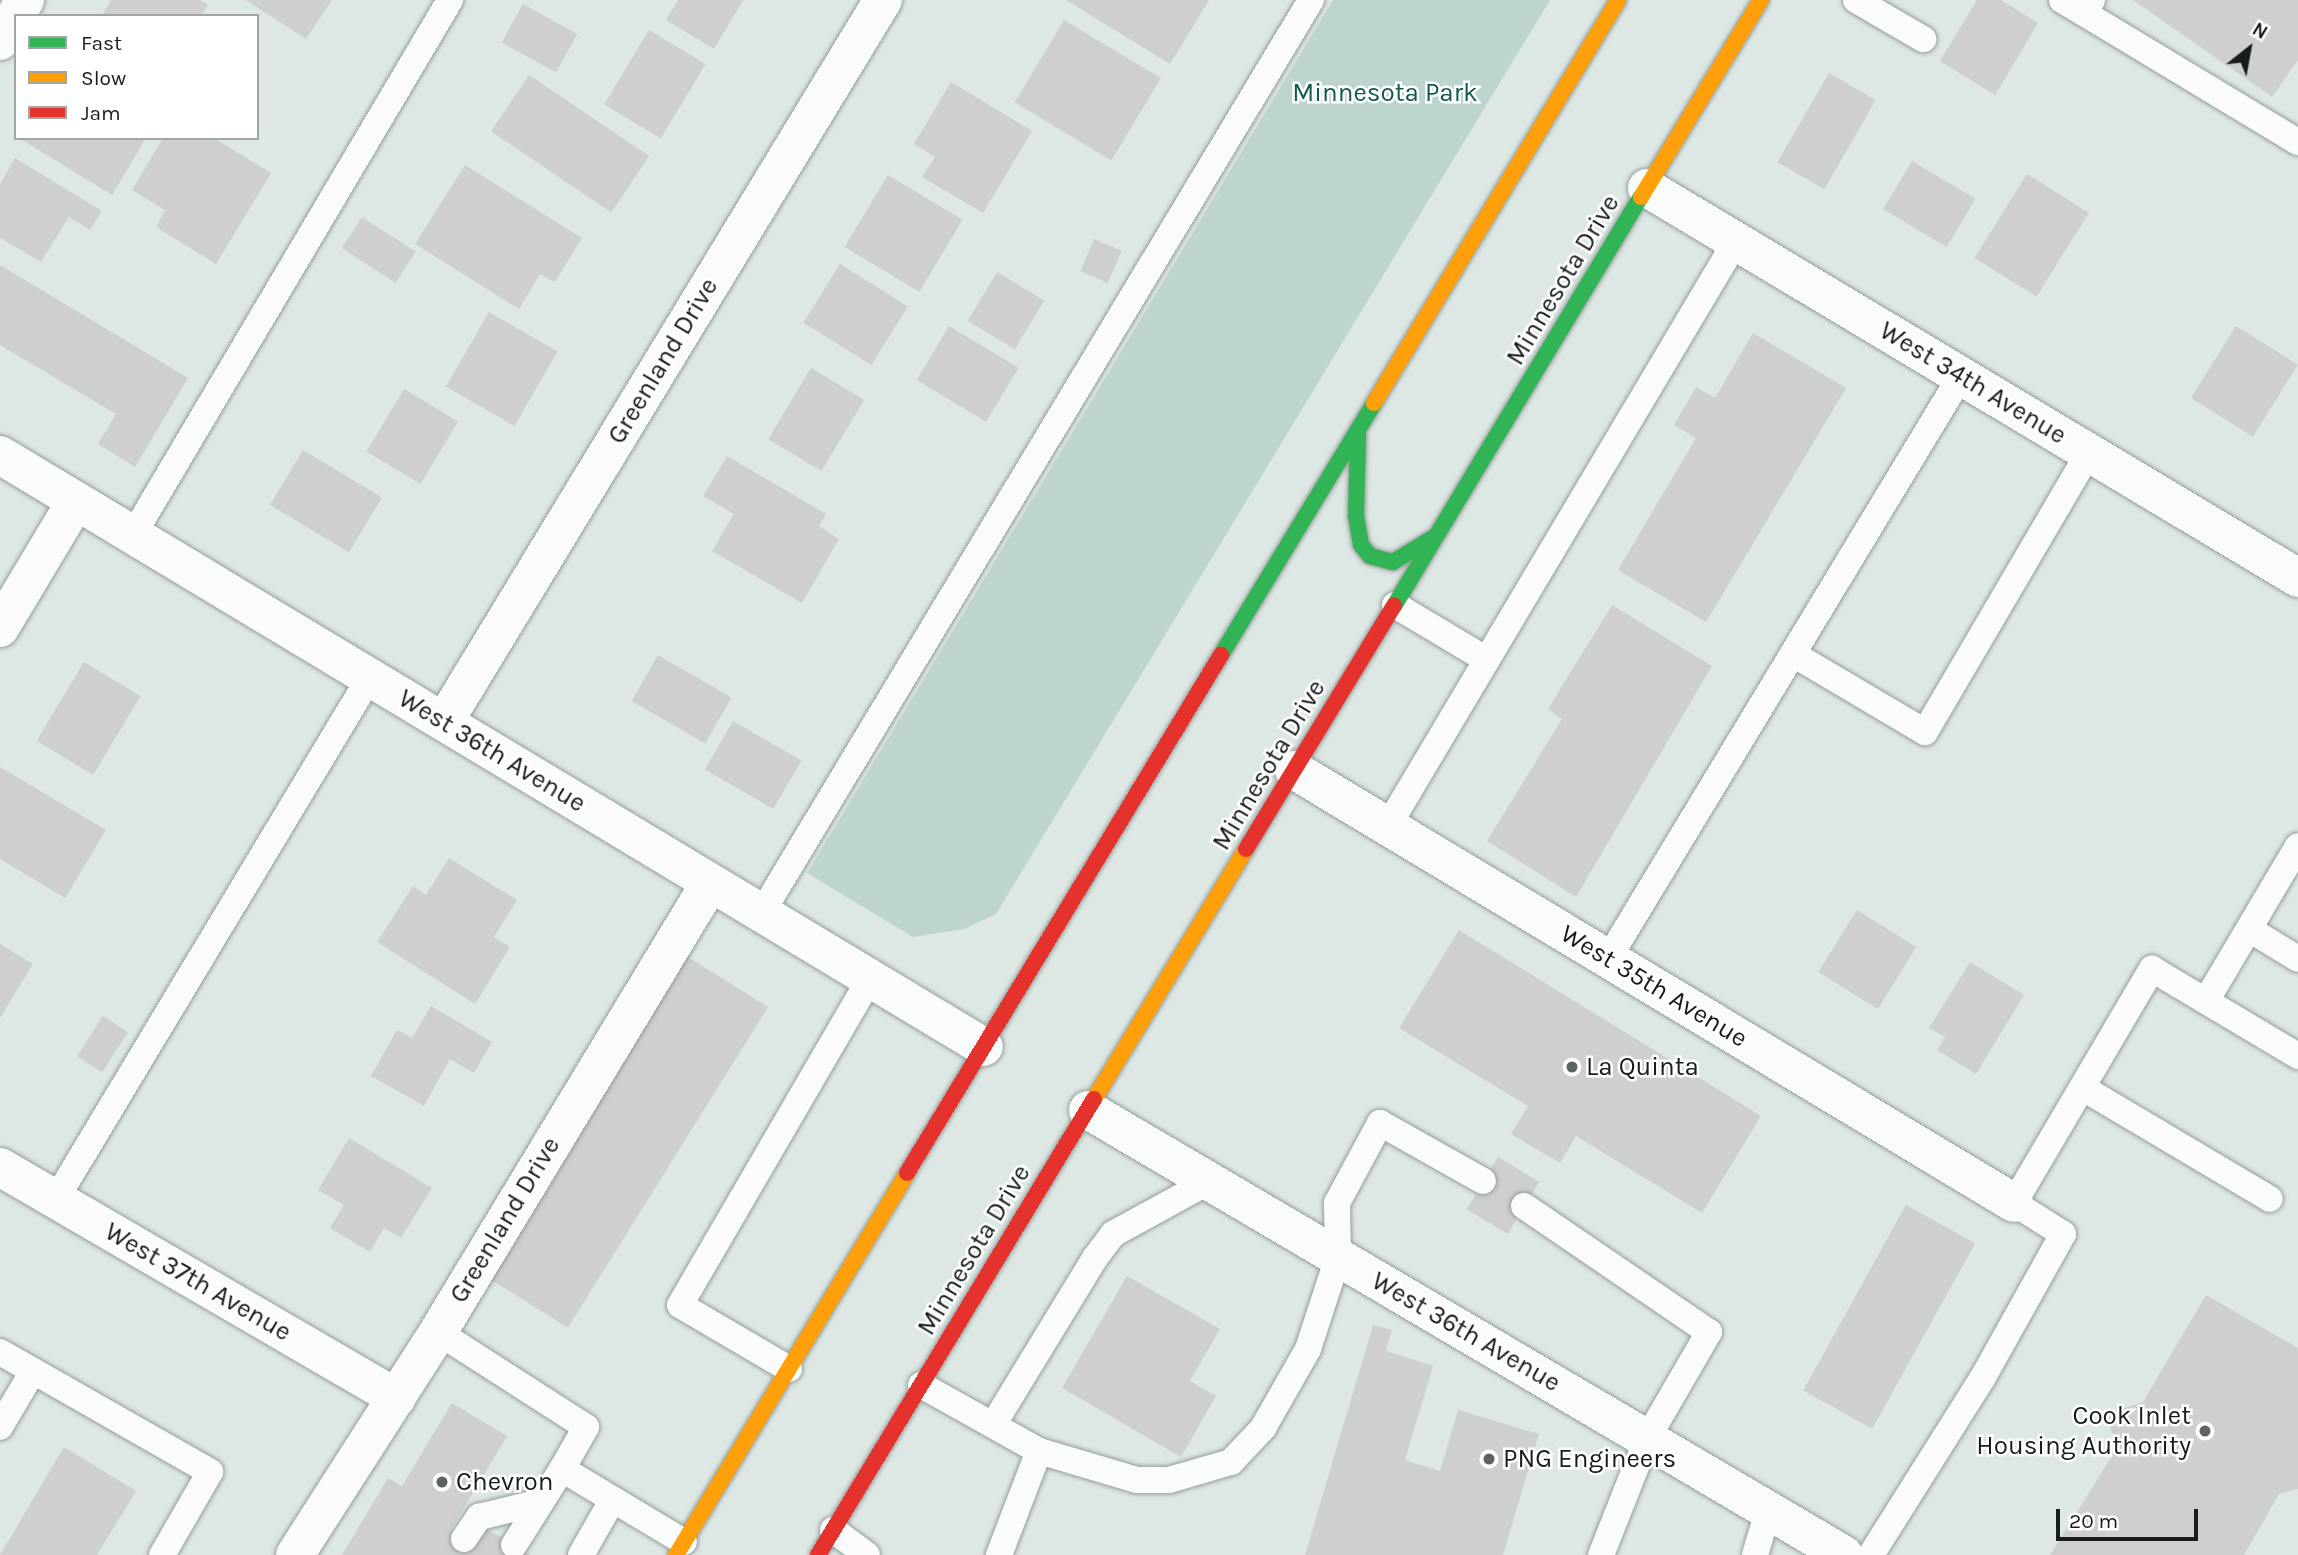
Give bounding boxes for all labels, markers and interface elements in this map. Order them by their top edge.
legend [14,14,259,140]
north arrow [2214,14,2284,84]
text: N [2248,18,2271,44]
text: Fast [81,31,122,55]
text: Slow [81,66,126,90]
park label: Minnesota Park [1292,77,1478,109]
text: Jam [81,101,121,125]
street label: Minnesota Drive [1500,189,1626,371]
street label: Greenland Drive [601,272,725,450]
street label: West 34th Avenue [1874,315,2072,451]
street label: Minnesota Drive [1206,674,1332,856]
street label: West 36th Avenue [393,683,591,819]
street label: West 35th Avenue [1555,918,1753,1054]
place label: La Quinta [1586,1051,1699,1083]
marker: La Quinta [1564,1059,1580,1075]
street label: Greenland Drive [443,1131,567,1309]
street label: Minnesota Drive [911,1159,1037,1341]
street label: West 37th Avenue [99,1216,297,1348]
street label: West 36th Avenue [1366,1265,1566,1399]
place label: Cook Inlet Housing Authority [1976,1400,2191,1462]
marker: Cook Inlet Housing Authority [2197,1423,2213,1439]
place label: PNG Engineers [1503,1443,1676,1475]
marker: PNG Engineers [1481,1451,1497,1467]
place label: Chevron [456,1466,553,1498]
marker: Chevron [434,1474,450,1490]
scale bar [2060,1496,2202,1540]
text: 20 m [2069,1509,2118,1533]

